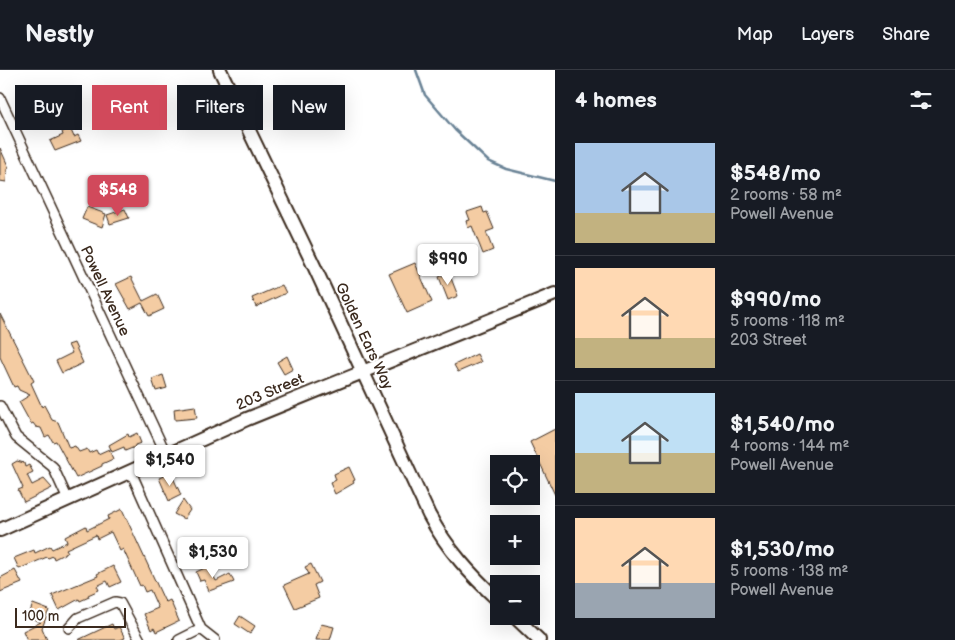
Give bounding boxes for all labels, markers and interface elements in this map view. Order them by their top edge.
text: Nestly [25,20,94,49]
text: Map [737,24,773,45]
text: Layers [801,24,854,45]
text: Share [882,24,930,45]
chip: Buy [15,85,82,130]
chip: Rent [92,85,167,130]
chip: Filters [177,85,263,130]
chip: New [273,85,345,130]
icon: filters [907,86,935,114]
text: 4 homes [575,88,657,113]
text: $548/mo [730,161,821,186]
icon: home [615,163,675,223]
pin: $548 [88,174,148,217]
text: $548 [99,181,137,200]
text: 2 rooms · 58 m² [730,186,842,205]
text: Powell Avenue [730,205,834,224]
street label: Powell Avenue [76,243,134,339]
pin: $990 [418,244,478,286]
text: $990 [428,250,468,269]
street label: Golden Ears Way [331,280,397,393]
text: $990/mo [730,287,821,312]
icon: home [615,288,675,348]
text: 5 rooms · 118 m² [730,312,845,331]
text: 203 Street [730,331,807,350]
street label: 203 Street [233,369,307,415]
text: $1,540/mo [730,412,835,437]
icon: home [615,413,675,473]
text: 4 rooms · 144 m² [730,437,849,456]
pin: $1,540 [129,444,211,487]
text: $1,540 [145,451,195,470]
map controls [490,455,540,625]
button: locate [490,455,540,505]
text: Powell Avenue [730,456,834,475]
button: + [490,515,540,565]
pin: $1,530 [172,536,254,579]
text: $1,530/mo [730,537,835,562]
icon: home [615,538,675,598]
text: $1,530 [188,543,238,562]
text: 5 rooms · 138 m² [730,562,849,581]
button: − [490,575,540,625]
text: Powell Avenue [730,581,834,600]
scale bar [15,605,126,628]
text: 100 m [22,608,59,625]

